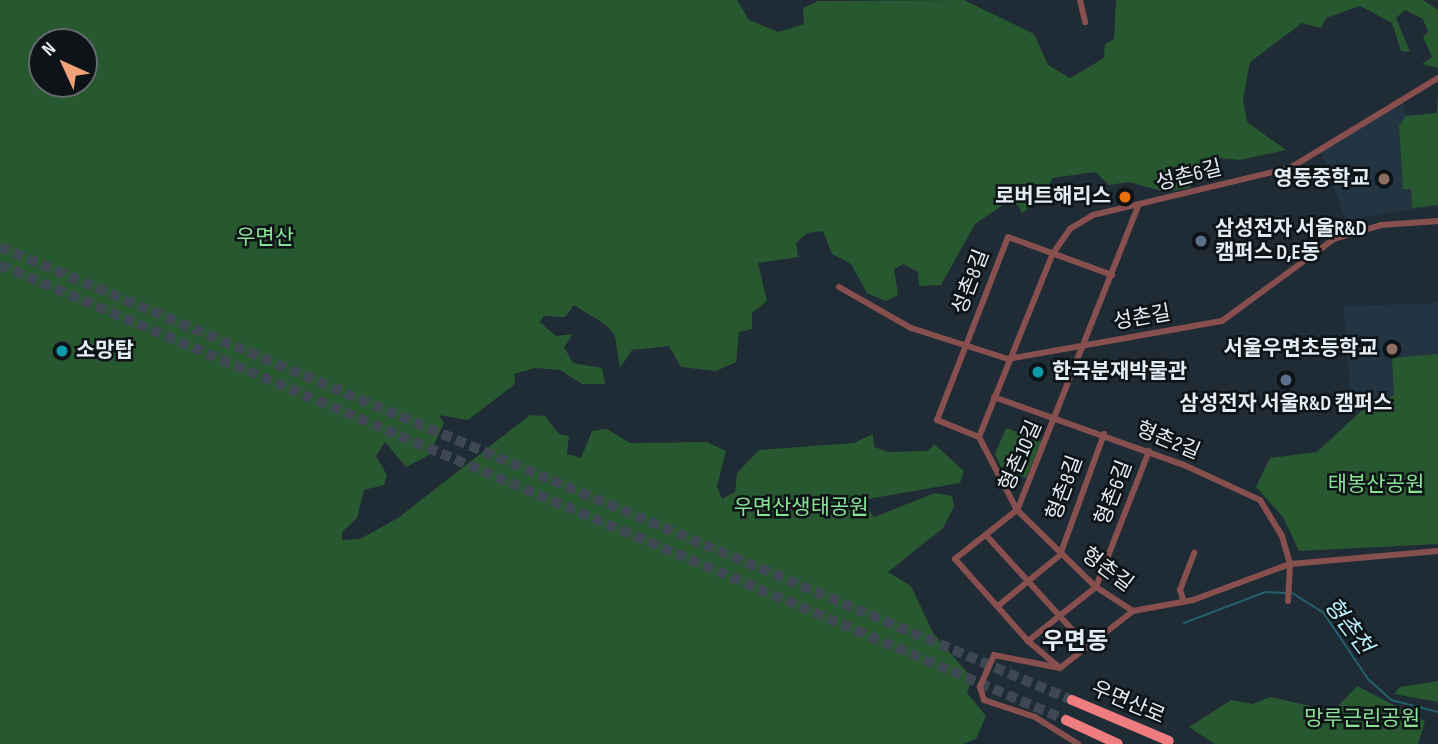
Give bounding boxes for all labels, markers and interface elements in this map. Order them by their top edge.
north arrow [28,28,98,98]
text: N [37,37,61,61]
street label: 성촌6길 [1153,156,1225,196]
place label: 영동중학교 [1273,166,1370,192]
marker: 영동중학교 [1376,171,1392,187]
place label: 로버트해리스 [995,184,1111,210]
marker: 로버트해리스 [1117,189,1133,205]
place label: 삼성전자 서울R&D 캠퍼스 D,E동 [1215,216,1367,266]
park label: 우면산 [236,225,294,251]
marker: 삼성전자 서울R&D 캠퍼스 D,E동 [1193,233,1209,249]
street label: 성촌8길 [947,246,995,318]
street label: 성촌길 [1111,301,1173,335]
place label: 서울우면초등학교 [1223,336,1378,362]
place label: 소망탑 [76,338,134,364]
marker: 서울우면초등학교 [1384,341,1400,357]
marker: 소망탑 [54,343,70,359]
place label: 한국분재박물관 [1052,359,1187,385]
marker: 한국분재박물관 [1030,364,1046,380]
marker: 삼성전자 서울R&D 캠퍼스 [1278,372,1294,388]
place label: 삼성전자 서울R&D 캠퍼스 [1180,391,1392,417]
street label: 형촌10길 [994,417,1048,495]
street label: 형촌2길 [1132,417,1204,465]
street label: 형촌8길 [1042,452,1088,524]
street label: 형촌6길 [1090,457,1138,529]
park label: 태봉산공원 [1328,472,1424,498]
park label: 우면산생태공원 [733,495,869,521]
street label: 형촌길 [1076,542,1138,598]
water label: 형촌천 [1318,592,1378,660]
district label: 우면동 [1042,628,1108,656]
street label: 우면산로 [1088,676,1168,730]
park label: 망루근린공원 [1304,706,1420,732]

